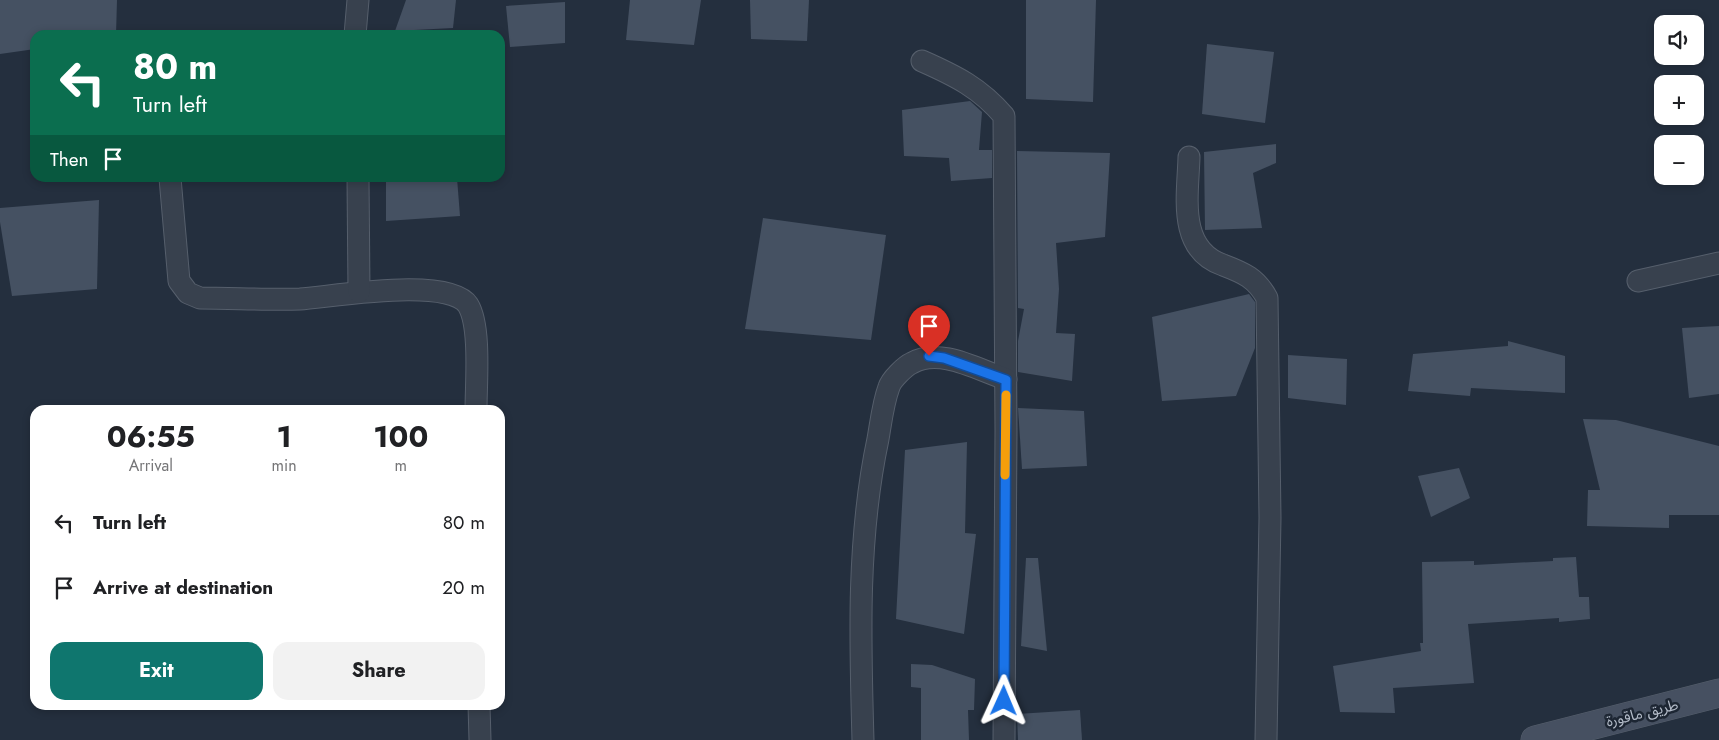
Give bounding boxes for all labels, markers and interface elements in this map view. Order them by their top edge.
map controls [1654,15,1704,185]
button: sound [1654,15,1704,65]
text: 80 m [133,42,217,92]
icon: left [50,50,115,115]
button: + [1654,75,1704,125]
text: Turn left [133,88,207,120]
button: − [1654,135,1704,185]
icon: arrive [99,145,127,173]
text: Then [50,146,89,173]
pin [908,305,950,356]
icon: arrive [915,312,943,340]
text: 06:55 [107,415,195,458]
text: 1 [276,415,292,458]
text: 100 [373,415,428,458]
text: Arrival [129,454,173,477]
text: min [272,454,297,477]
text: m [395,454,407,477]
icon: left [50,509,78,537]
text: Turn left [93,509,166,536]
text: 80 m [443,509,485,536]
icon: arrive [50,574,78,602]
text: Arrive at destination [93,574,273,601]
text: 20 m [442,574,485,601]
button: Exit [50,642,263,700]
button: Share [273,642,485,700]
position arrow [977,674,1029,726]
street label: طريق ماقورة [1604,693,1680,733]

